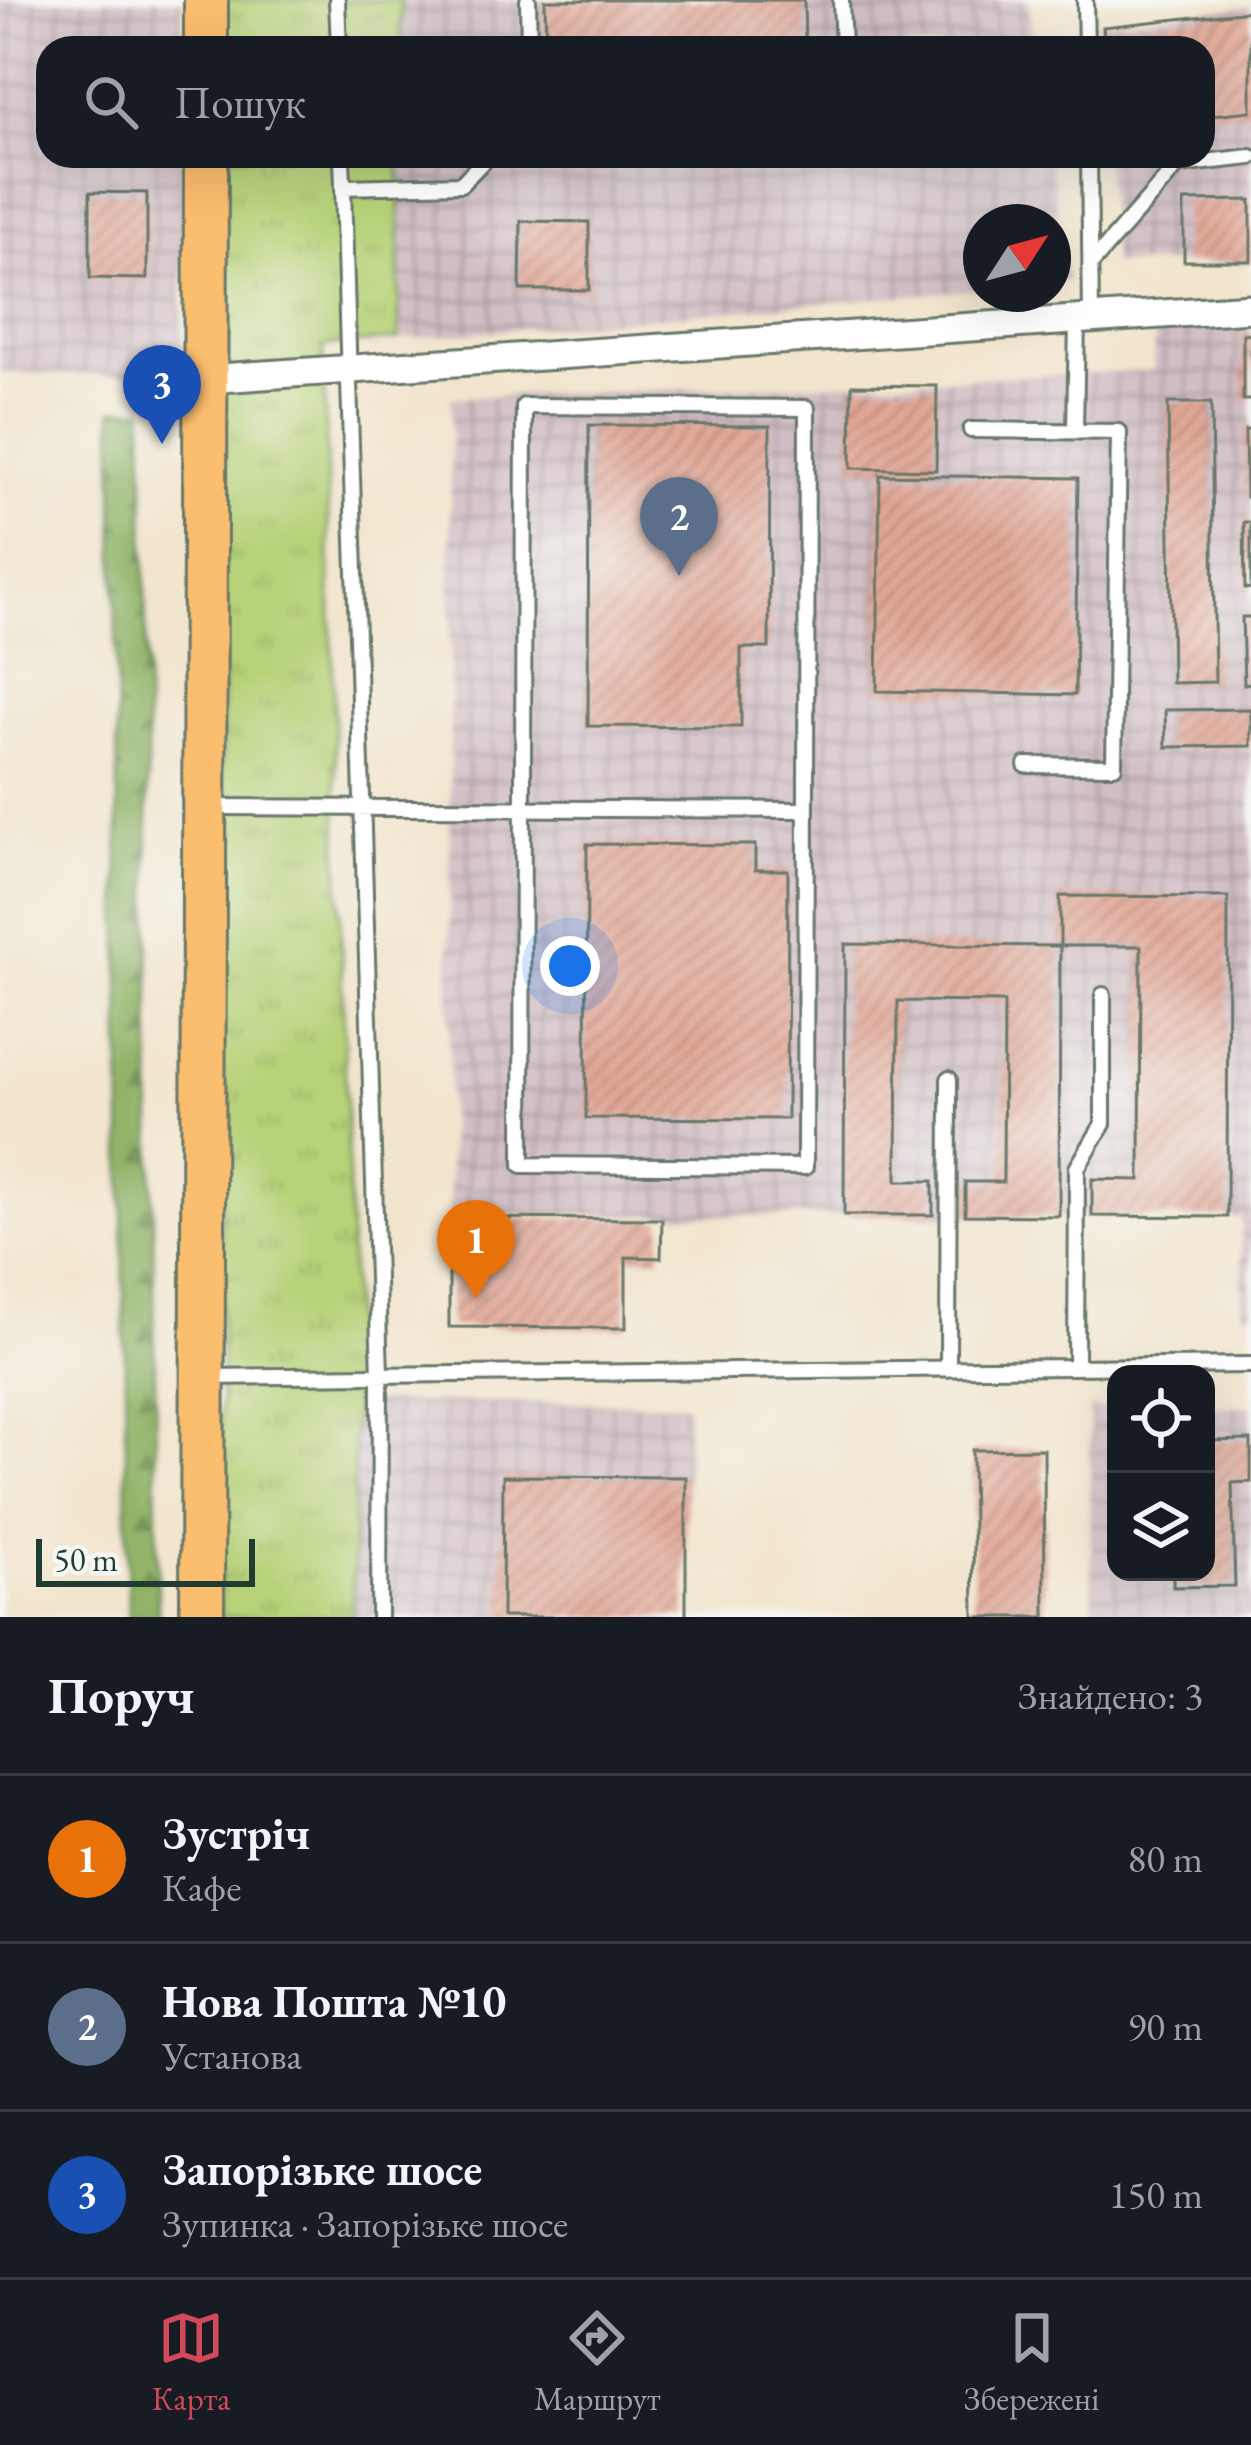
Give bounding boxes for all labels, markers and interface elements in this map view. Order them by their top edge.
search box [36,36,1215,168]
icon: search [78,69,144,135]
text: Пошук [174,73,306,131]
north arrow [963,204,1071,312]
pin: 3 [123,345,201,444]
pin: 2 [640,477,718,576]
your location [540,936,600,996]
pin: 1 [437,1200,515,1299]
map controls [1107,1365,1215,1581]
button: locate [1107,1365,1215,1473]
button: layers [1107,1473,1215,1581]
scale bar [36,1533,255,1586]
text: 50 m [54,1538,118,1581]
text: Поруч [48,1662,194,1728]
text: Знайдено: 3 [1018,1670,1203,1721]
text: Зустріч [162,1804,310,1862]
text: 1 [77,1833,97,1884]
text: 80 m [1127,1833,1203,1884]
text: Кафе [162,1862,241,1913]
text: Нова Пошта №10 [162,1972,506,2030]
text: 2 [77,2001,97,2052]
text: 90 m [1127,2001,1203,2052]
text: Установа [162,2030,302,2081]
text: Запорізьке шосе [162,2140,482,2198]
text: 3 [77,2169,97,2220]
text: 150 m [1109,2169,1203,2220]
text: Зупинка · Запорізьке шосе [162,2198,568,2249]
tab: Карта [152,2305,231,2420]
tab: Маршрут [534,2305,660,2420]
tab: Збережені [964,2305,1099,2420]

